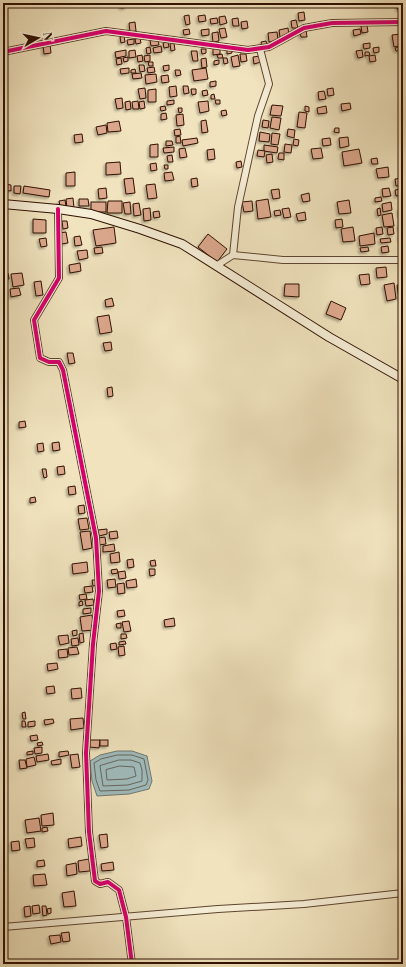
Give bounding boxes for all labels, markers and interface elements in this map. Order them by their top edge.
north arrow [18,18,58,58]
text: N [39,31,55,42]

